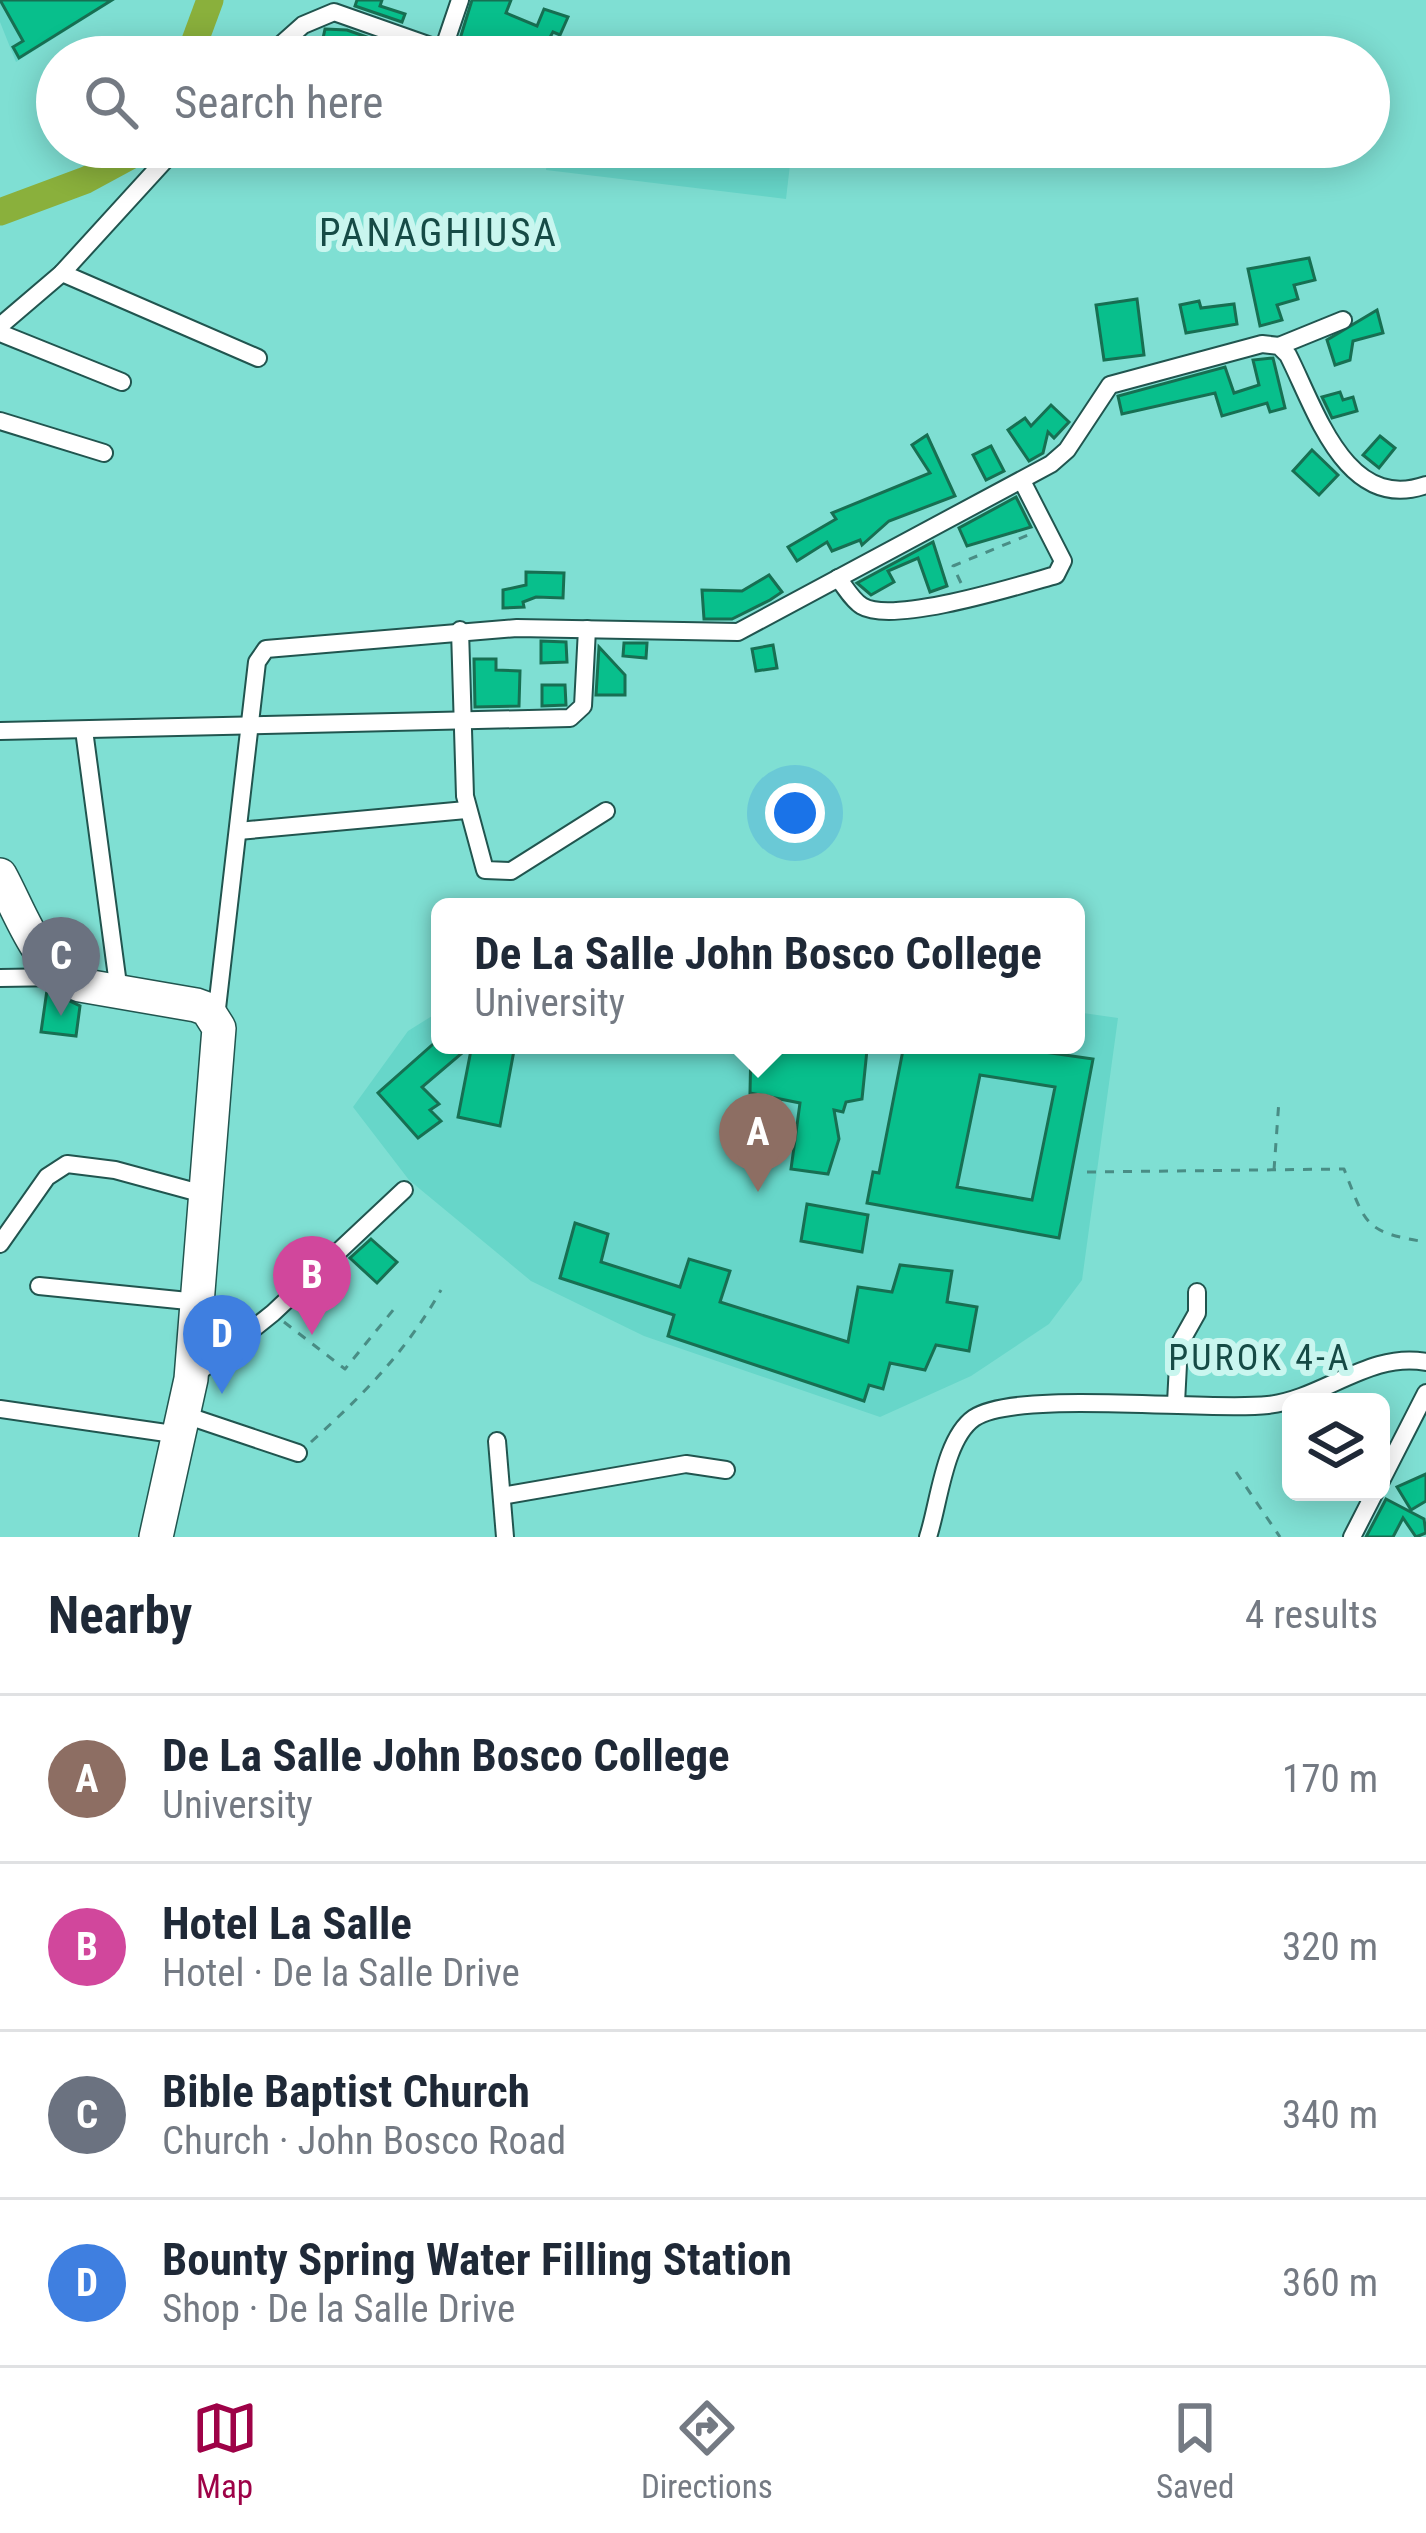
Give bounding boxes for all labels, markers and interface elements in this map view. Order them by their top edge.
search box [36,36,1390,168]
icon: search [78,69,144,135]
text: Search here [174,76,383,129]
district label: PANAGHIUSA [319,210,559,256]
your location [765,783,825,843]
popup [431,898,1085,1054]
pin: C [22,917,100,1016]
text: De La Salle John Bosco College [474,927,1042,980]
text: University [474,980,625,1026]
pin: A [719,1093,797,1192]
pin: B [273,1236,351,1335]
pin: D [183,1295,261,1394]
district label: PUROK 4-A [1168,1337,1352,1379]
map controls [1282,1393,1390,1501]
button: layers [1282,1393,1390,1501]
text: Nearby [48,1586,192,1645]
text: 4 results [1245,1592,1378,1638]
text: De La Salle John Bosco College [162,1729,730,1782]
text: A [75,1756,99,1802]
text: 170 m [1282,1756,1378,1802]
text: University [162,1782,313,1828]
text: Hotel La Salle [162,1897,412,1950]
text: B [76,1924,98,1970]
text: 320 m [1282,1924,1378,1970]
text: Hotel · De la Salle Drive [162,1950,520,1996]
text: Bible Baptist Church [162,2065,530,2118]
text: C [76,2092,98,2138]
text: 340 m [1282,2092,1378,2138]
text: Church · John Bosco Road [162,2118,566,2164]
text: Bounty Spring Water Filling Station [162,2233,792,2286]
text: D [76,2260,98,2306]
text: 360 m [1282,2260,1378,2306]
text: Shop · De la Salle Drive [162,2286,515,2332]
tab: Map [192,2395,258,2506]
tab: Directions [641,2395,773,2506]
tab: Saved [1156,2395,1234,2506]

